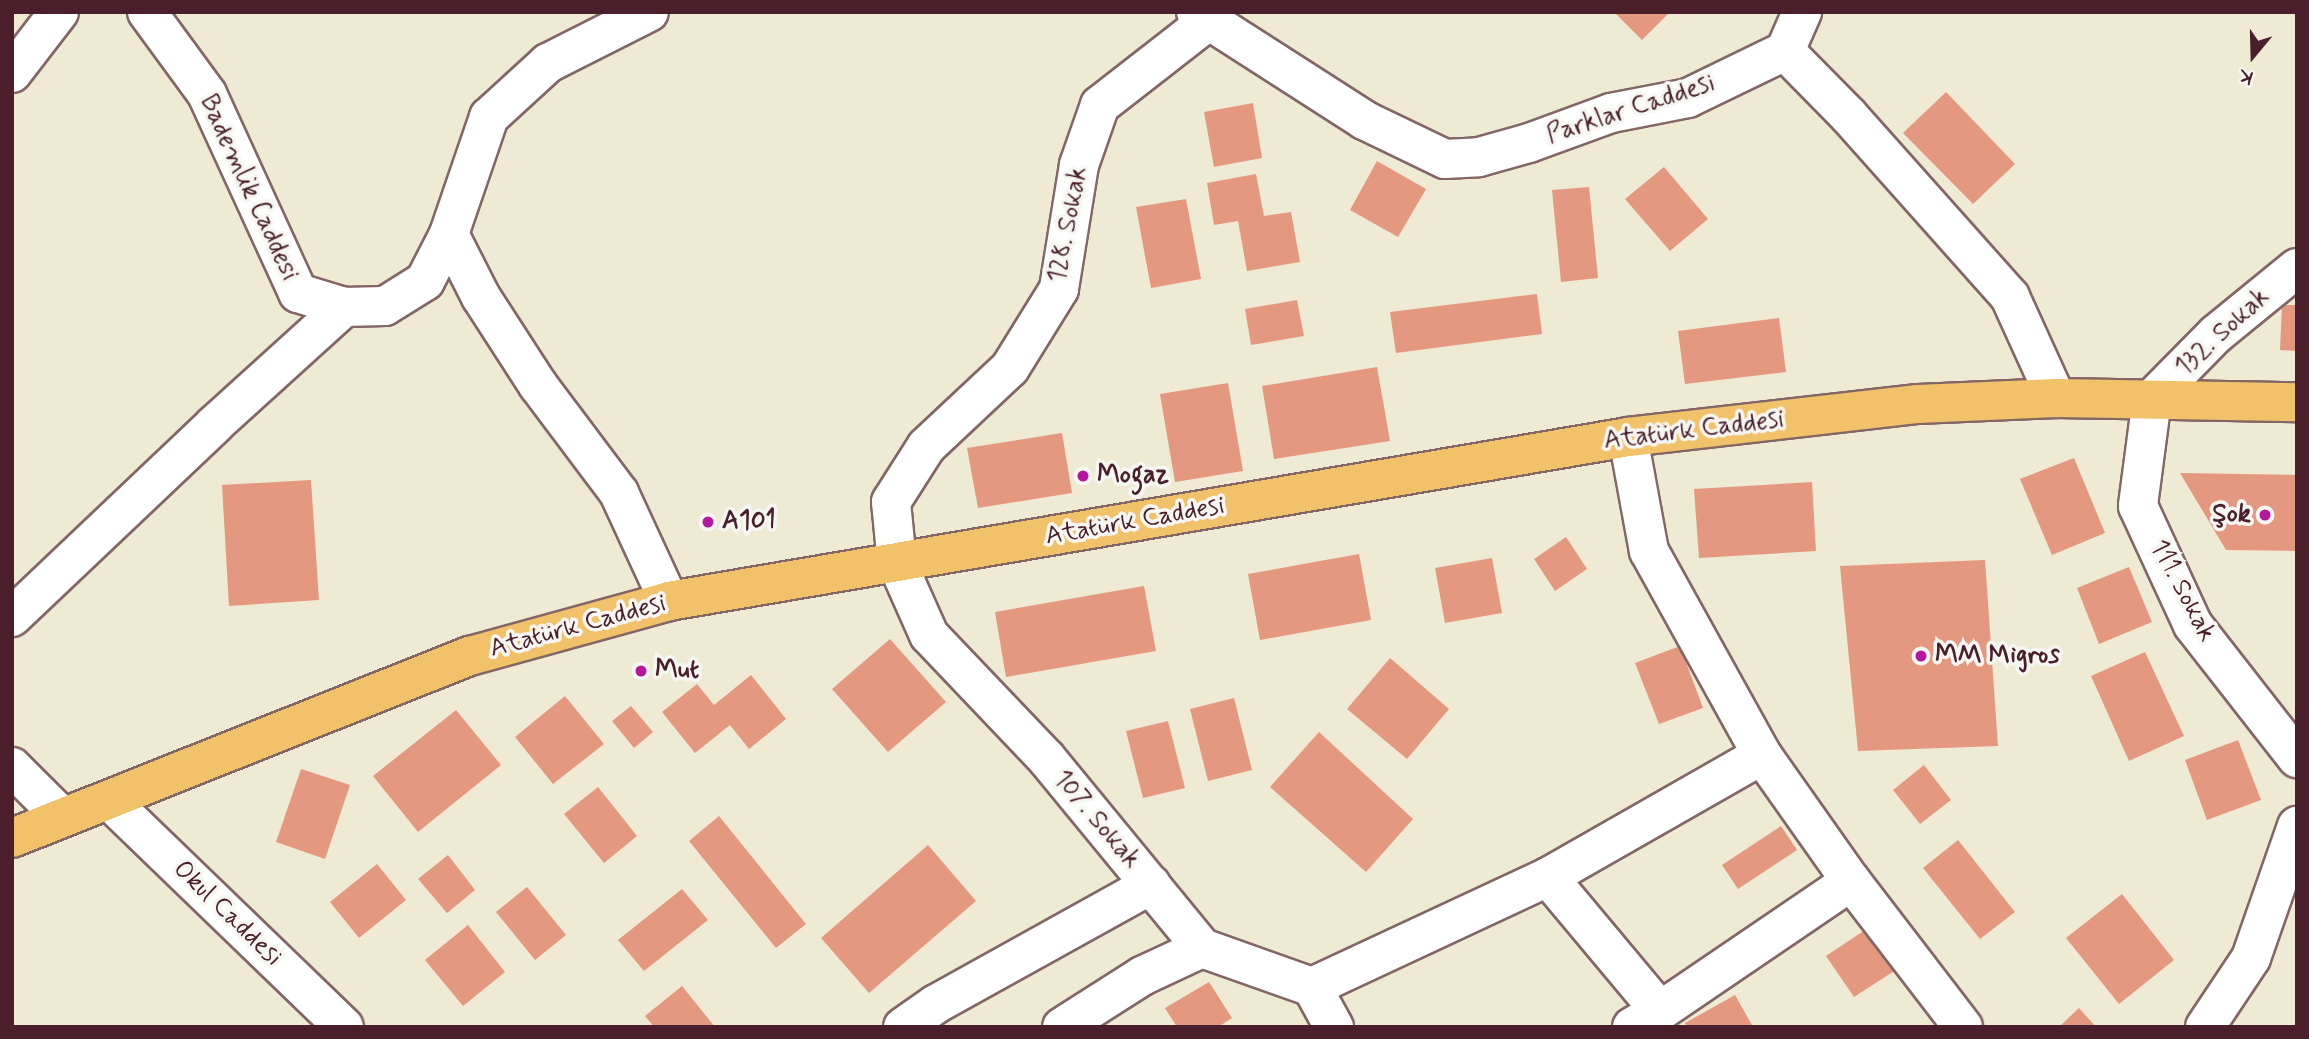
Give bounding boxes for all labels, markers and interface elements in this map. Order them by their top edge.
north arrow [2218,21,2288,91]
text: K [2236,62,2256,90]
street label: Parklar Caddesi [1542,68,1720,152]
street label: Bademlik Caddesi [190,88,306,288]
street label: 128. Sokak [1042,164,1096,286]
street label: 132. Sokak [2169,282,2277,384]
street label: Atatürk Caddesi [1599,404,1789,458]
place label: Mogaz [1097,460,1169,492]
marker: Mogaz [1075,468,1091,484]
street label: Atatürk Caddesi [1040,490,1230,554]
place label: Şok [2212,499,2251,531]
place label: A101 [722,506,776,538]
marker: Şok [2257,507,2273,523]
marker: A101 [700,514,716,530]
street label: 111. Sokak [2142,535,2222,647]
street label: Atatürk Caddesi [484,588,672,666]
place label: MM Migros [1935,640,2062,672]
marker: MM Migros [1913,648,1929,664]
place label: Mut [655,655,699,687]
marker: Mut [633,663,649,679]
street label: 107. Sokak [1046,764,1146,876]
street label: Okul Caddesi [165,854,289,974]

